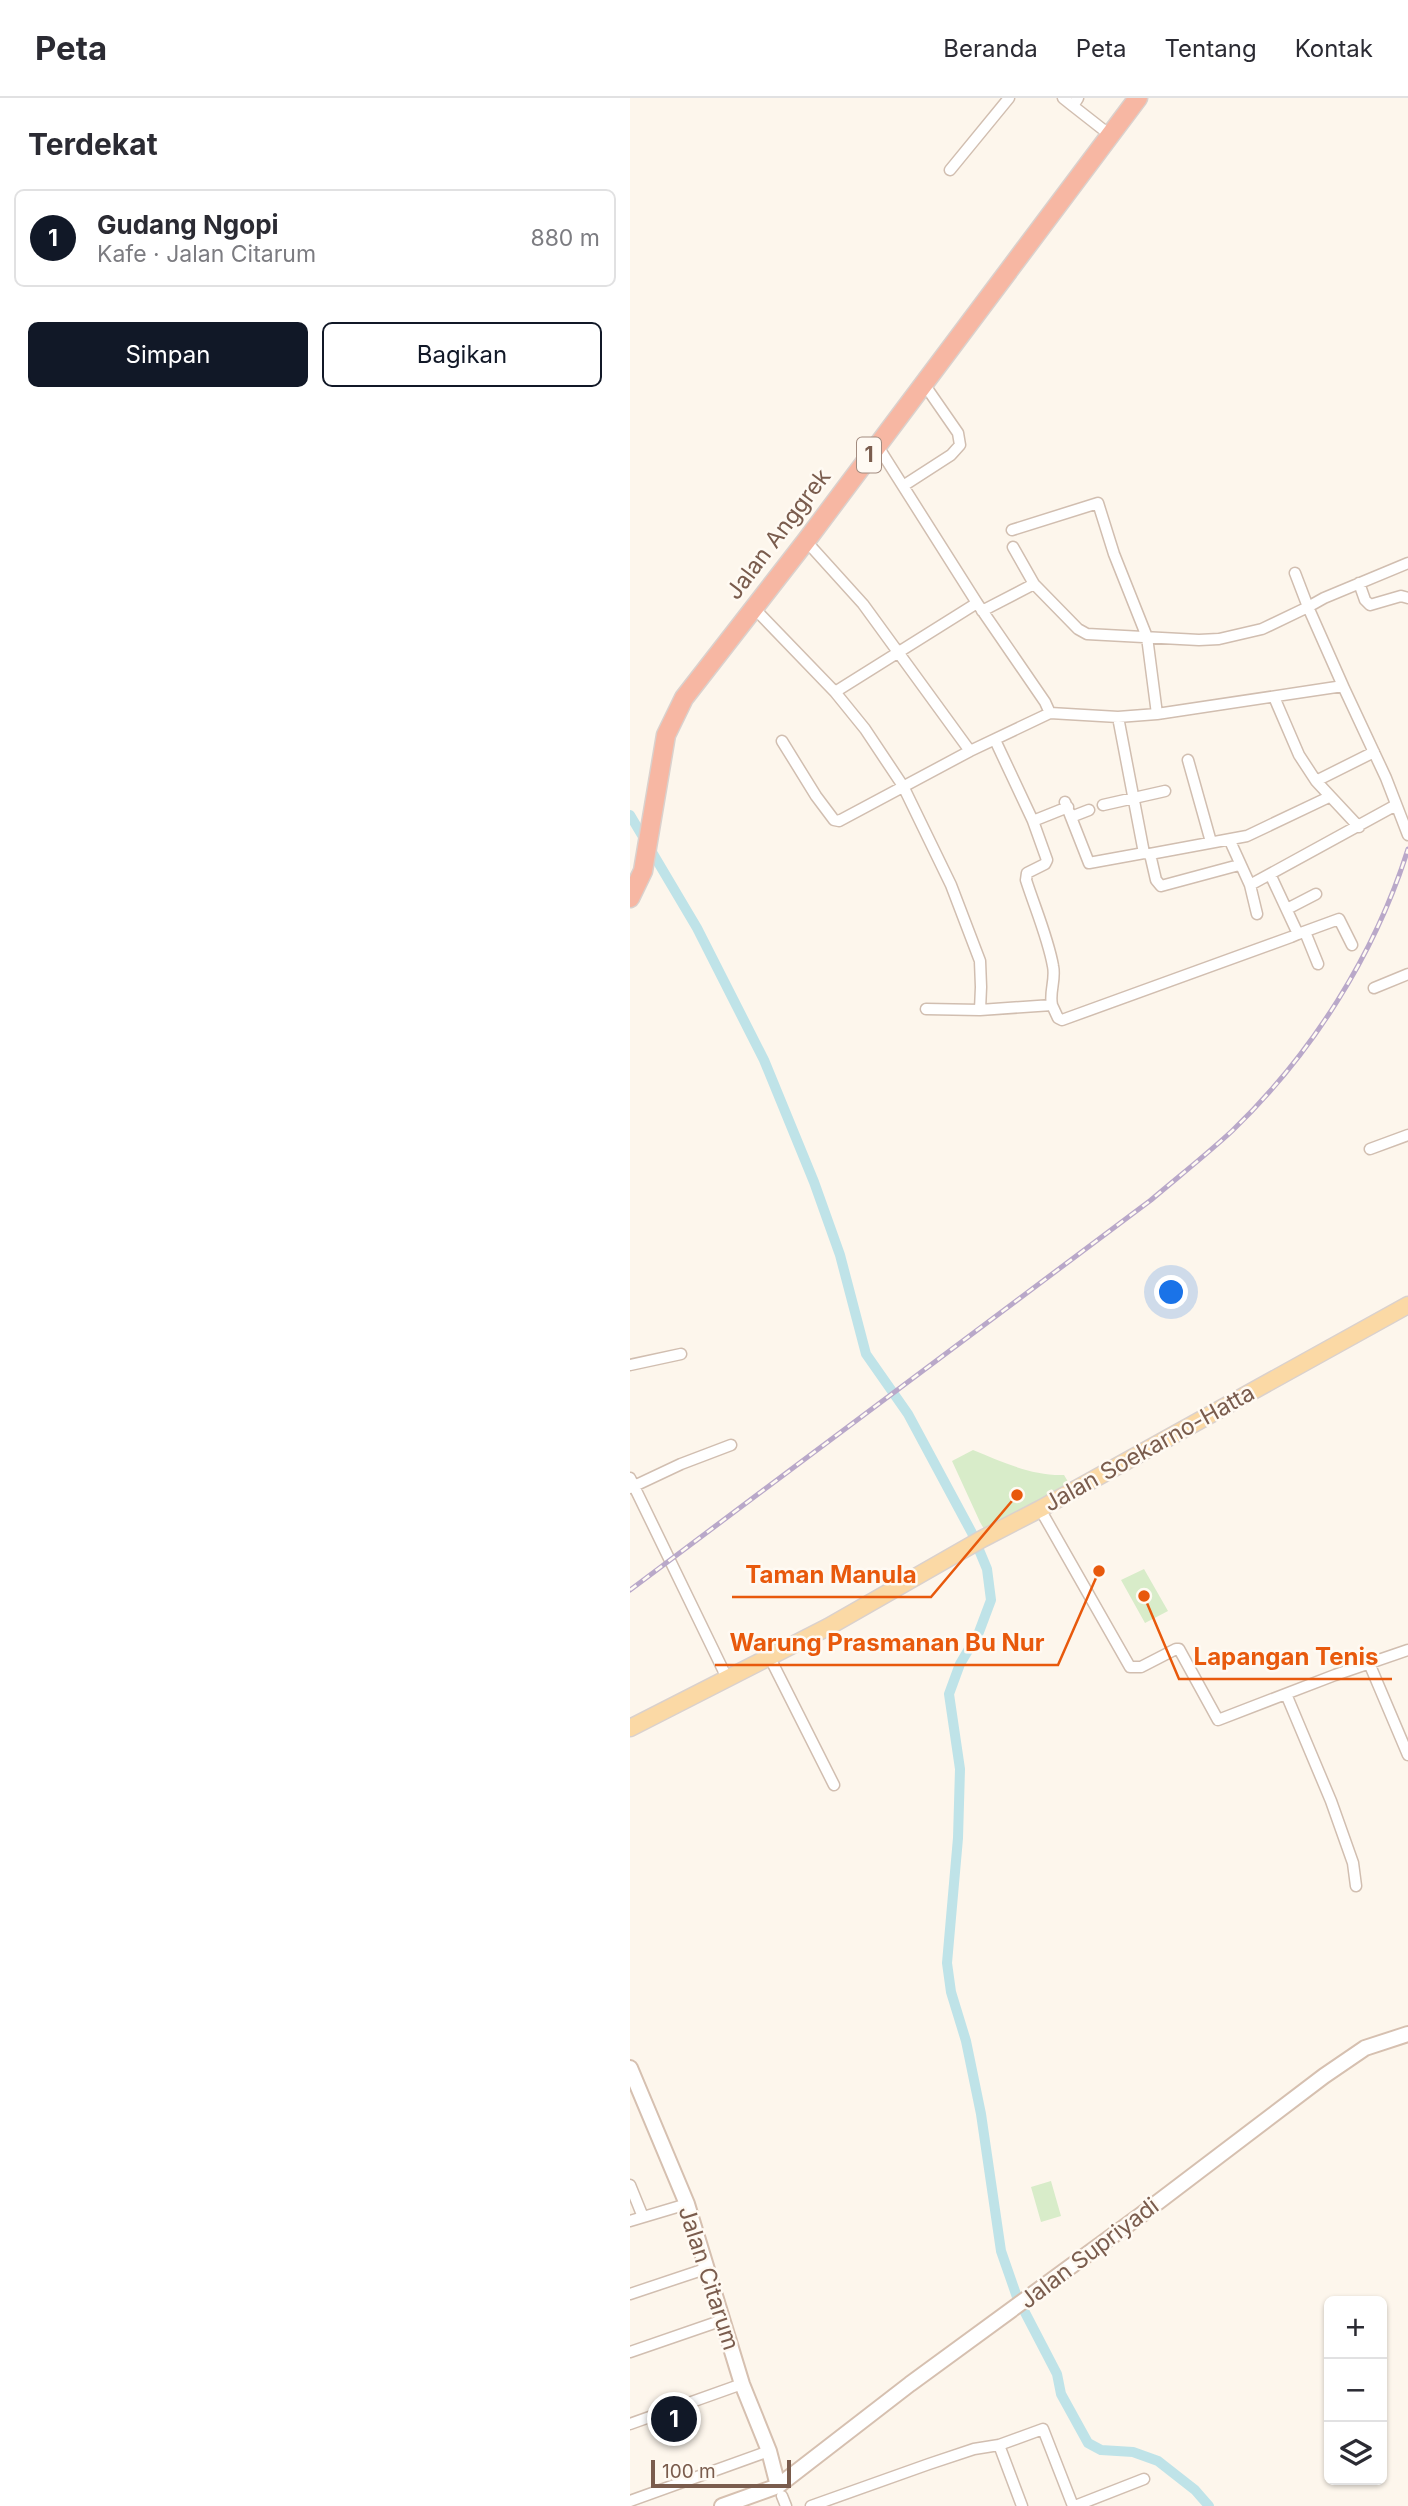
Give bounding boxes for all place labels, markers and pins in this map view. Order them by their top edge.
callout: Taman Manula [732,1552,931,1597]
callout: Warung Prasmanan Bu Nur [715,1620,1058,1665]
callout: Lapangan Tenis [1179,1634,1392,1679]
pin: 1 [651,2393,697,2445]

